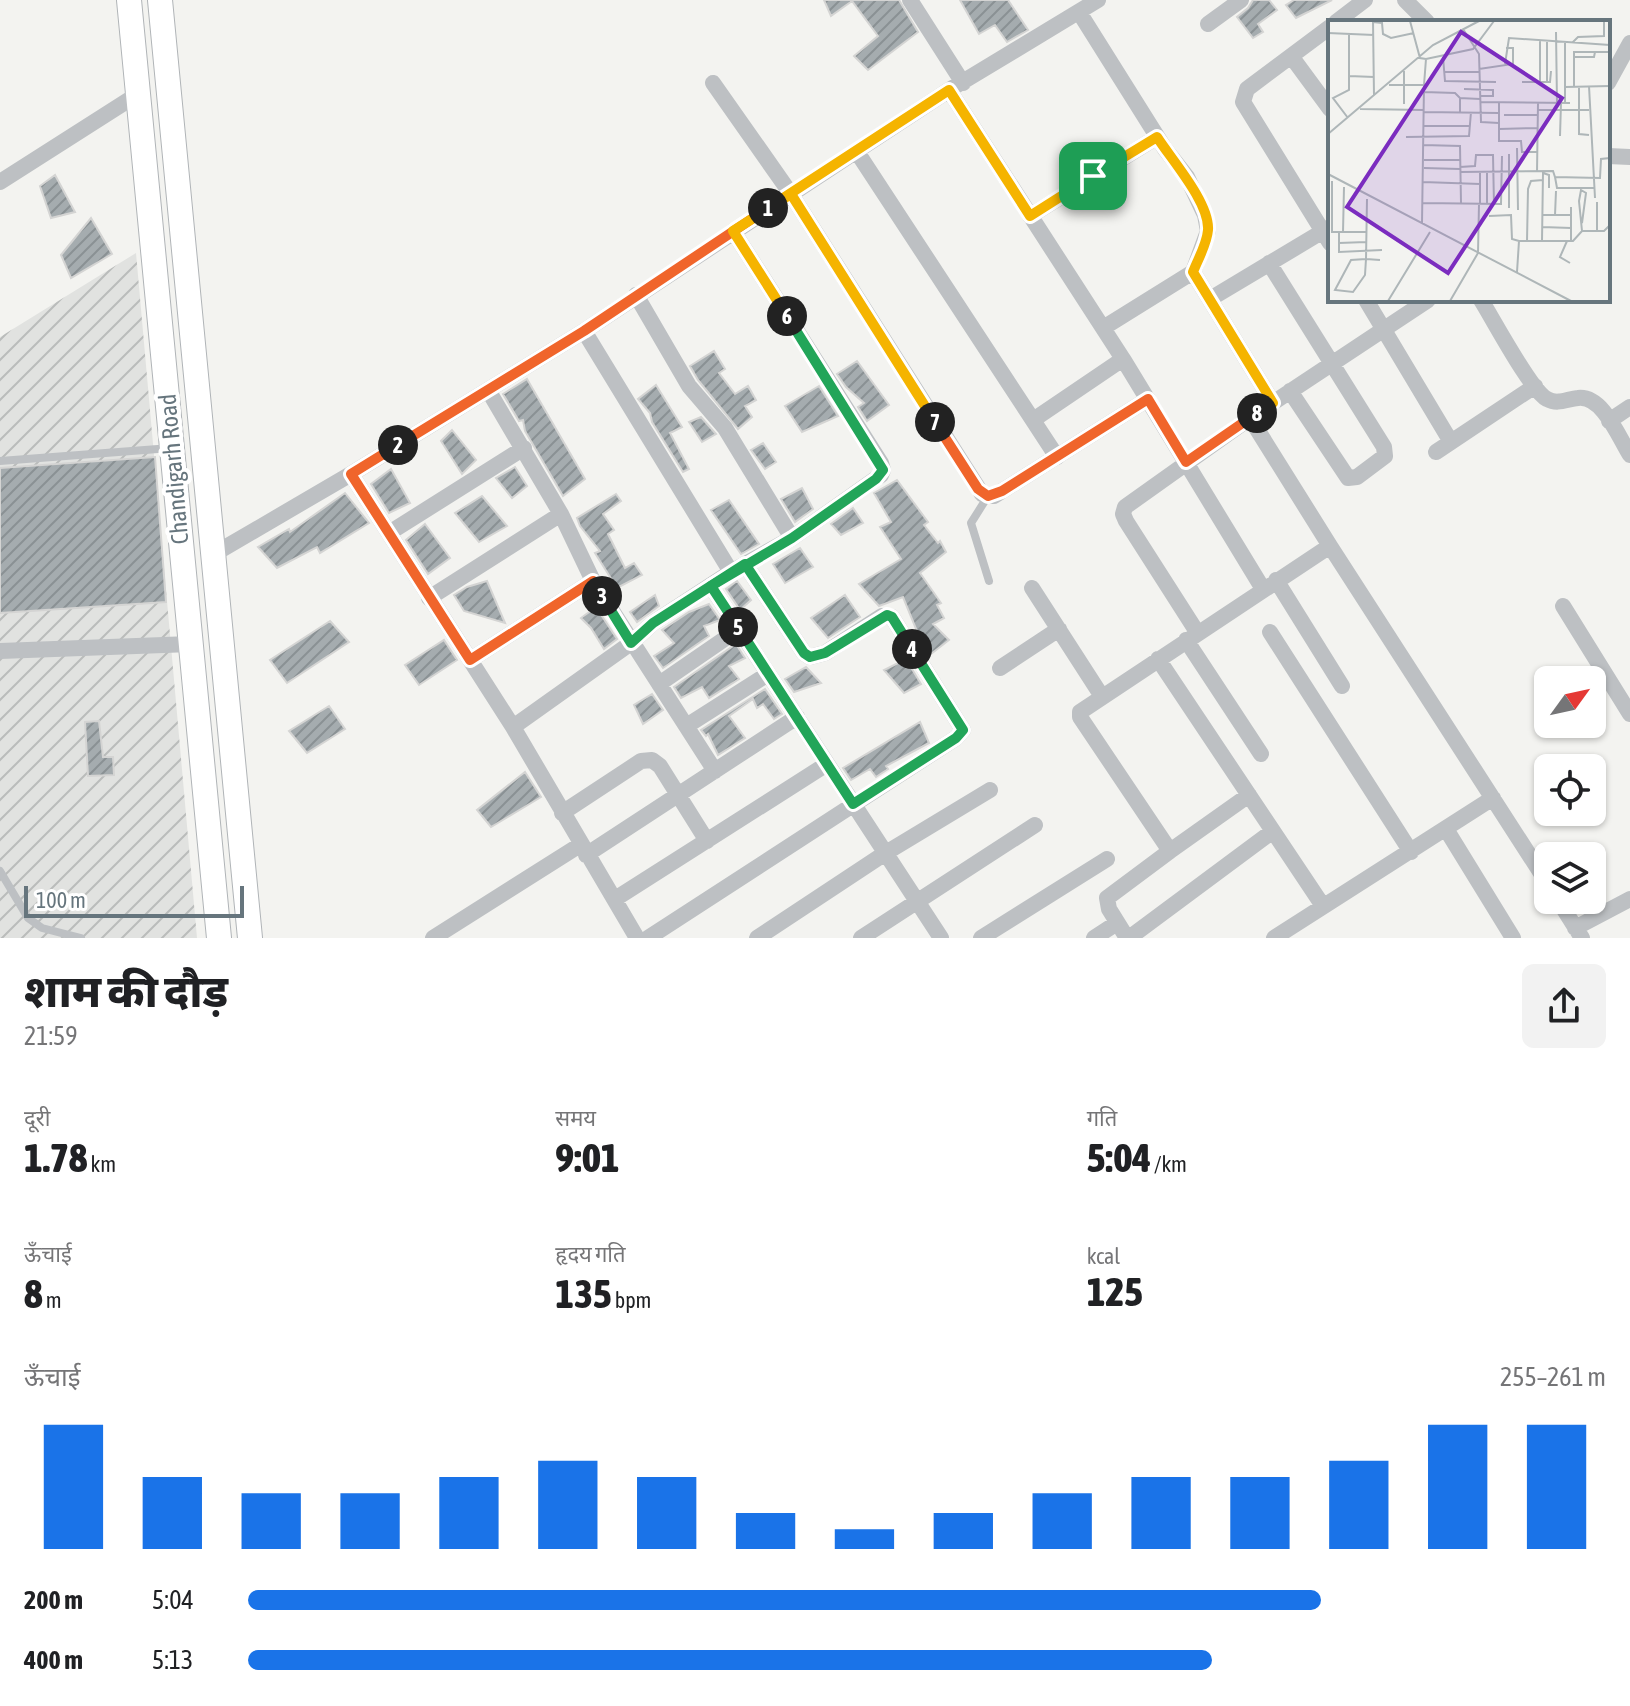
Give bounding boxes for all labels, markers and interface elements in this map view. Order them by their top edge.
inset map [1328,20,1610,302]
pin [1059,142,1127,210]
icon: arrive [1071,154,1115,198]
pin: 1 [748,188,788,228]
text: 1 [763,195,773,221]
pin: 6 [767,296,807,336]
text: 6 [782,303,792,329]
street label: Chandigarh Road [153,393,194,545]
pin: 8 [1237,393,1277,433]
text: 8 [1252,400,1262,426]
pin: 7 [915,402,955,442]
text: 7 [930,409,940,435]
pin: 2 [378,425,418,465]
text: 2 [393,432,403,458]
pin: 3 [582,576,622,616]
text: 3 [597,583,607,609]
pin: 5 [718,607,758,647]
text: 5 [733,614,743,640]
pin: 4 [892,629,932,669]
text: 4 [907,636,917,662]
north arrow [1534,666,1606,738]
map controls [1534,666,1606,914]
button: locate [1534,754,1606,826]
button: layers [1534,842,1606,914]
scale bar [24,882,244,918]
text: 100 m [36,887,86,913]
button: share [1522,964,1606,1048]
text: शाम की दौड़ [24,966,228,1016]
text: 21:59 [24,1021,78,1051]
text: दूरी [24,1105,50,1131]
text: समय [555,1105,596,1131]
text: गति [1087,1105,1117,1131]
text: 1.78 [24,1135,88,1180]
text: 9:01 [555,1135,620,1180]
text: 5:04 [1087,1135,1151,1180]
text: km [88,1151,116,1177]
text: /km [1151,1151,1187,1177]
text: ऊँचाई [24,1241,72,1267]
text: हृदय गति [555,1241,626,1267]
text: kcal [1087,1243,1120,1269]
text: 125 [1087,1269,1143,1314]
text: 8 [24,1271,43,1316]
text: 135 [555,1271,612,1316]
text: m [43,1287,62,1313]
text: bpm [612,1287,651,1313]
text: ऊँचाई [24,1362,80,1392]
text: 255–261 m [1500,1362,1606,1392]
text: 200 m [24,1585,83,1615]
text: 5:04 [152,1585,194,1615]
text: 400 m [24,1645,83,1675]
text: 5:13 [152,1645,193,1675]

